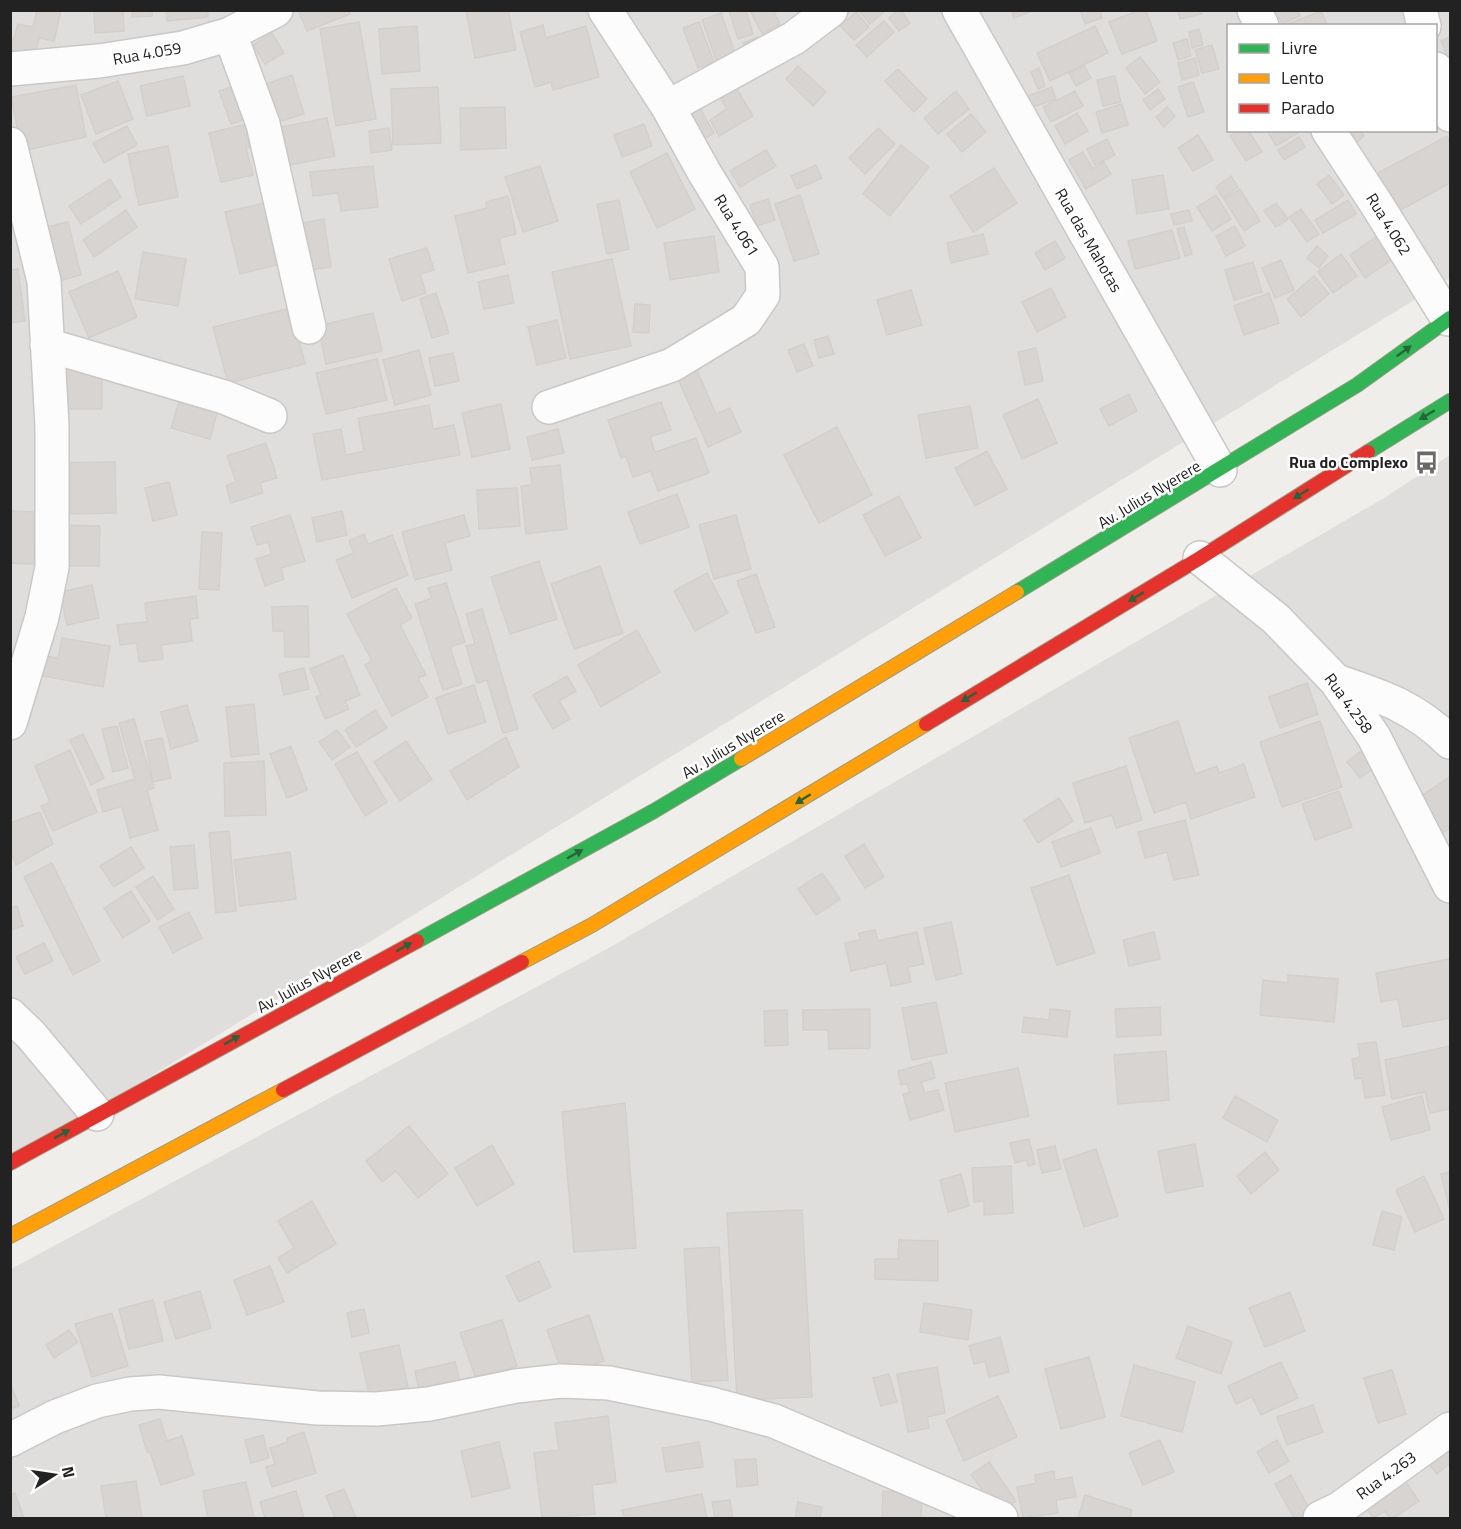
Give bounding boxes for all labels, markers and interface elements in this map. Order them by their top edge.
legend [1227,24,1437,132]
text: Livre [1281,34,1317,61]
street label: Rua 4.059 [111,35,183,71]
text: Lento [1281,64,1324,91]
text: Parado [1281,94,1335,121]
street label: Rua das Mahotas [1049,183,1129,297]
street label: Rua 4.062 [1361,188,1417,260]
street label: Rua 4.061 [709,189,765,261]
one-way arrow [1396,346,1411,358]
one-way arrow [1419,409,1435,420]
bus stop icon: Rua do Complexo [1413,449,1439,475]
place label: Rua do Complexo [1289,450,1408,474]
street label: Av. Julius Nyerere [1093,454,1205,534]
one-way arrow [1293,488,1310,499]
one-way arrow [1128,591,1144,602]
street label: Rua 4.258 [1319,668,1379,738]
one-way arrow [961,692,977,703]
street label: Av. Julius Nyerere [677,704,789,784]
one-way arrow [794,794,811,805]
one-way arrow [567,849,584,859]
street label: Av. Julius Nyerere [252,941,366,1019]
one-way arrow [396,942,413,952]
one-way arrow [224,1035,241,1045]
one-way arrow [53,1129,70,1139]
north arrow [24,1445,84,1505]
street label: Rua 4.263 [1351,1445,1421,1505]
text: N [56,1464,82,1480]

